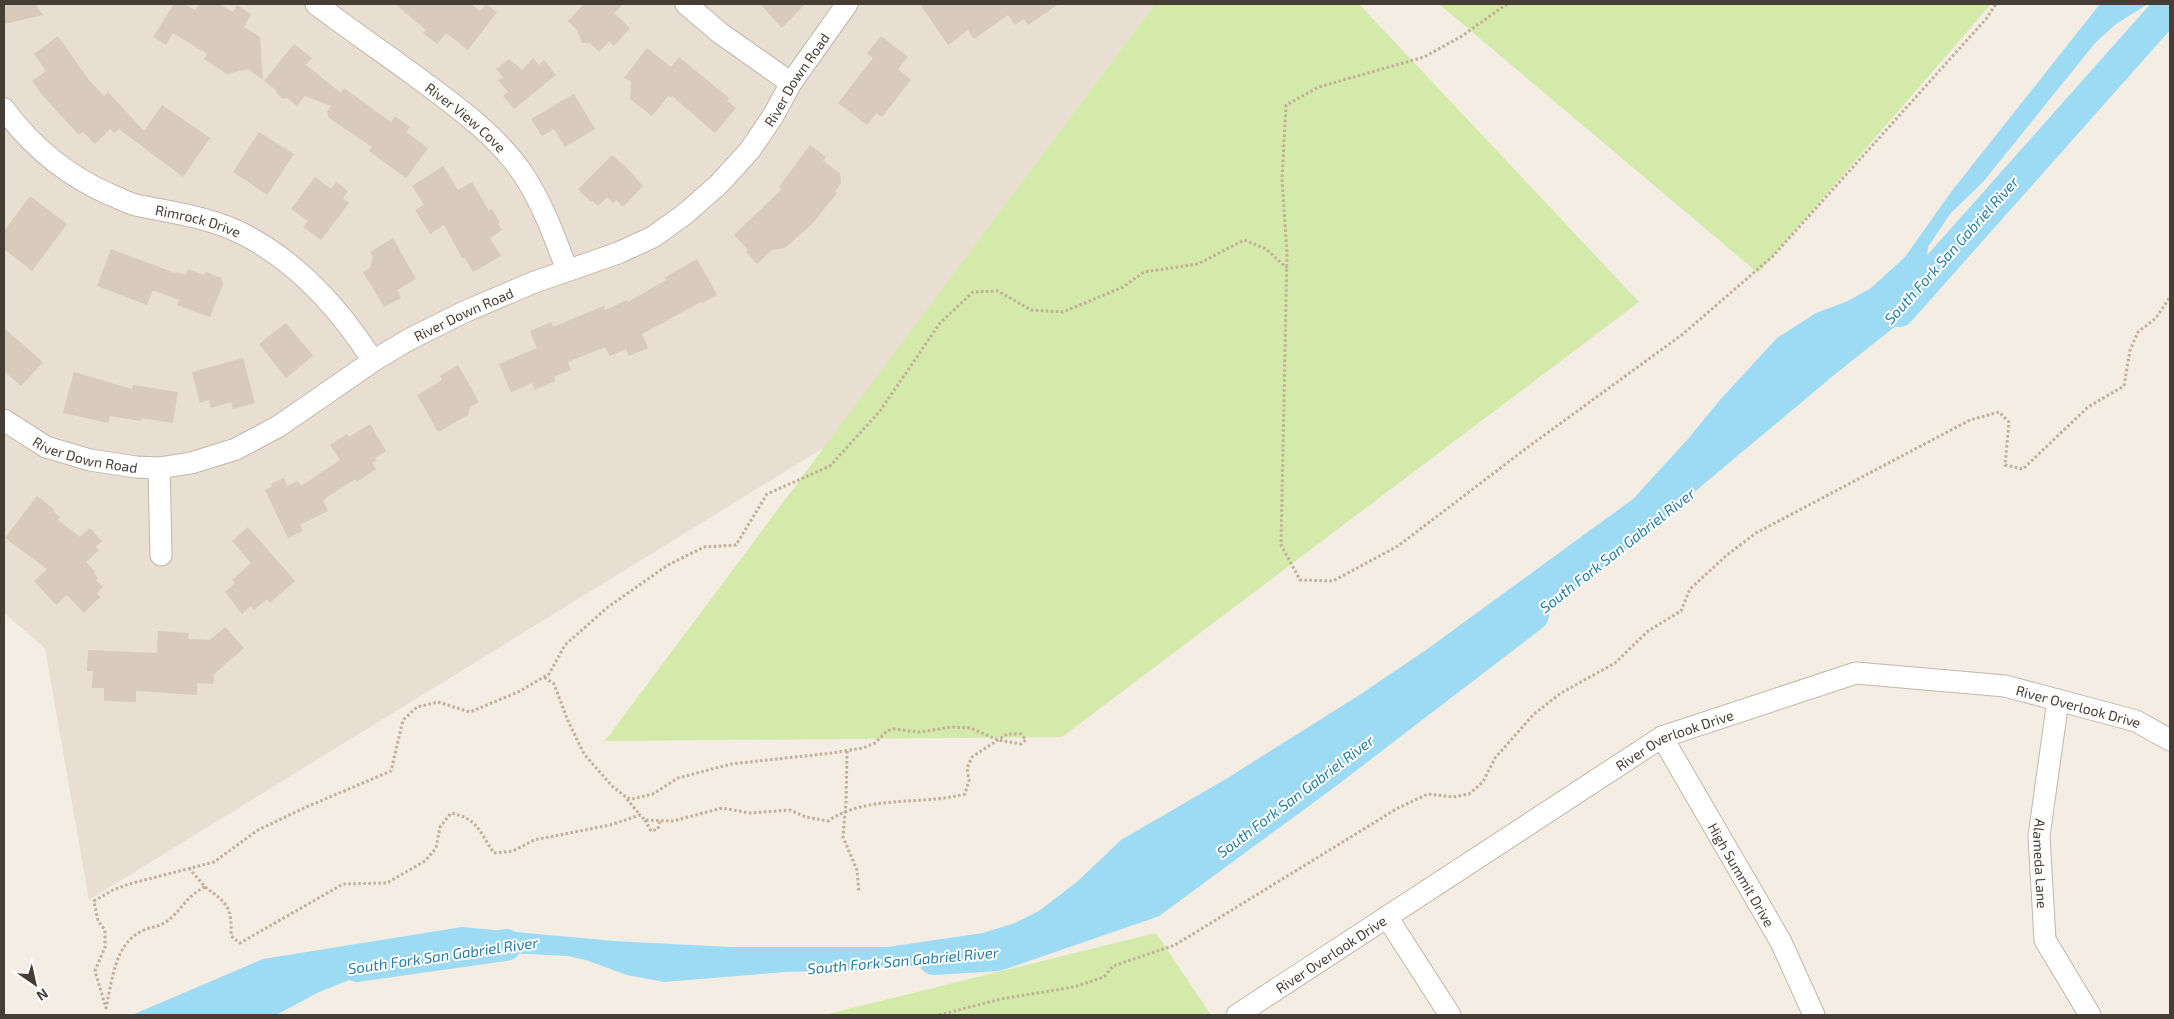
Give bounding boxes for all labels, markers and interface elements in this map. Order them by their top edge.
street label: River Down Road [760,29,832,129]
street label: River View Cove [422,78,510,155]
water label: South Fork San Gabriel River [1880,172,2023,327]
street label: Rimrock Drive [154,201,244,240]
street label: River Down Road [411,284,516,344]
street label: River Down Road [30,432,139,476]
water label: South Fork San Gabriel River [1536,483,1699,616]
street label: River Overlook Drive [2014,681,2145,731]
street label: River Overlook Drive [1612,706,1735,774]
water label: South Fork San Gabriel River [1213,730,1378,861]
street label: Alameda Lane [2030,818,2052,909]
street label: High Summit Drive [1705,819,1779,930]
street label: River Overlook Drive [1272,911,1389,996]
water label: South Fork San Gabriel River [347,933,540,977]
water label: South Fork San Gabriel River [807,943,1000,977]
north arrow [10,959,60,1009]
text: N [34,985,51,1005]

